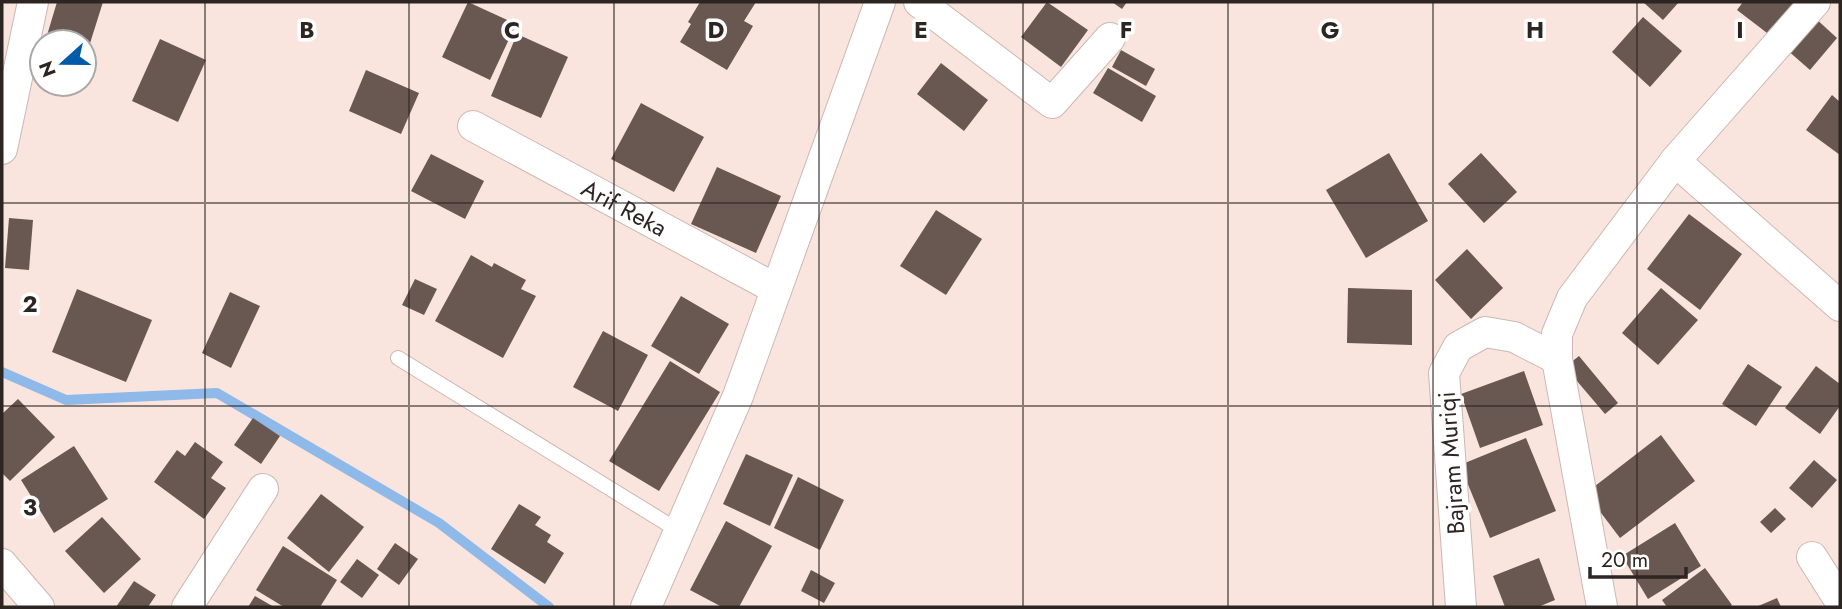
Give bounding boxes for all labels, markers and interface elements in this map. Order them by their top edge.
text: B [299,13,315,47]
text: C [504,13,520,47]
text: D [708,13,725,47]
text: E [914,13,928,47]
text: F [1120,13,1132,47]
text: G [1321,13,1339,47]
text: H [1526,13,1544,47]
text: I [1736,13,1744,47]
north arrow [28,28,98,98]
text: N [32,57,63,81]
street label: Arif Reka [576,170,673,245]
text: 2 [22,287,38,321]
street label: Bajram Muriqi [1429,390,1473,536]
text: 3 [23,490,37,524]
scale bar [1590,536,1686,580]
text: 20 m [1601,545,1648,575]

